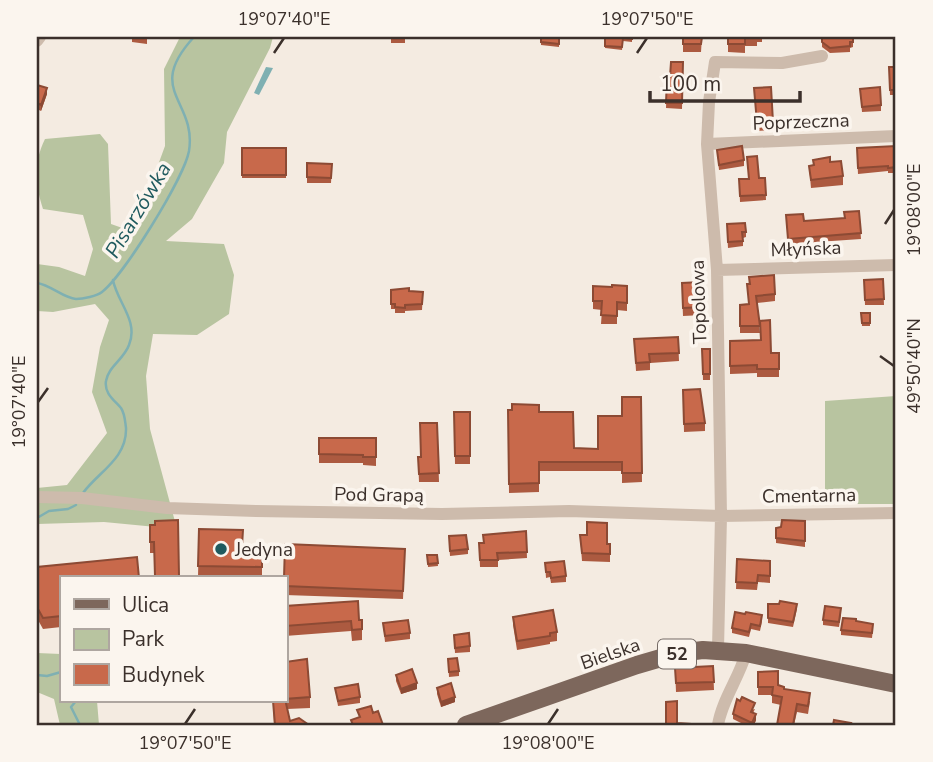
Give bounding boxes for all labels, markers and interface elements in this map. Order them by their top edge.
text: 19°07'40"E [238,7,331,31]
text: 19°07'50"E [601,7,694,31]
scale bar [650,60,800,104]
text: 100 m [660,70,721,98]
street label: Poprzeczna [752,107,850,137]
water label: Pisarzówka [98,157,178,263]
text: 19°08'00"E [902,164,926,257]
street label: Młyńska [770,235,842,263]
street label: Topolowa [685,260,713,344]
text: 49°50'40"N [902,318,926,414]
text: 19°07'40"E [7,356,31,449]
street label: Pod Grapą [334,481,424,509]
street label: Cmentarna [762,482,856,510]
place label: Jedyna [234,537,293,563]
marker: Jedyna [213,541,229,557]
legend [60,576,287,702]
text: Ulica [122,591,169,619]
text: Park [122,625,164,653]
street label: Bielska [577,632,644,676]
road number: 52 [658,640,696,668]
text: Budynek [122,661,205,689]
text: 19°07'50"E [139,731,232,755]
text: 19°08'00"E [502,731,595,755]

